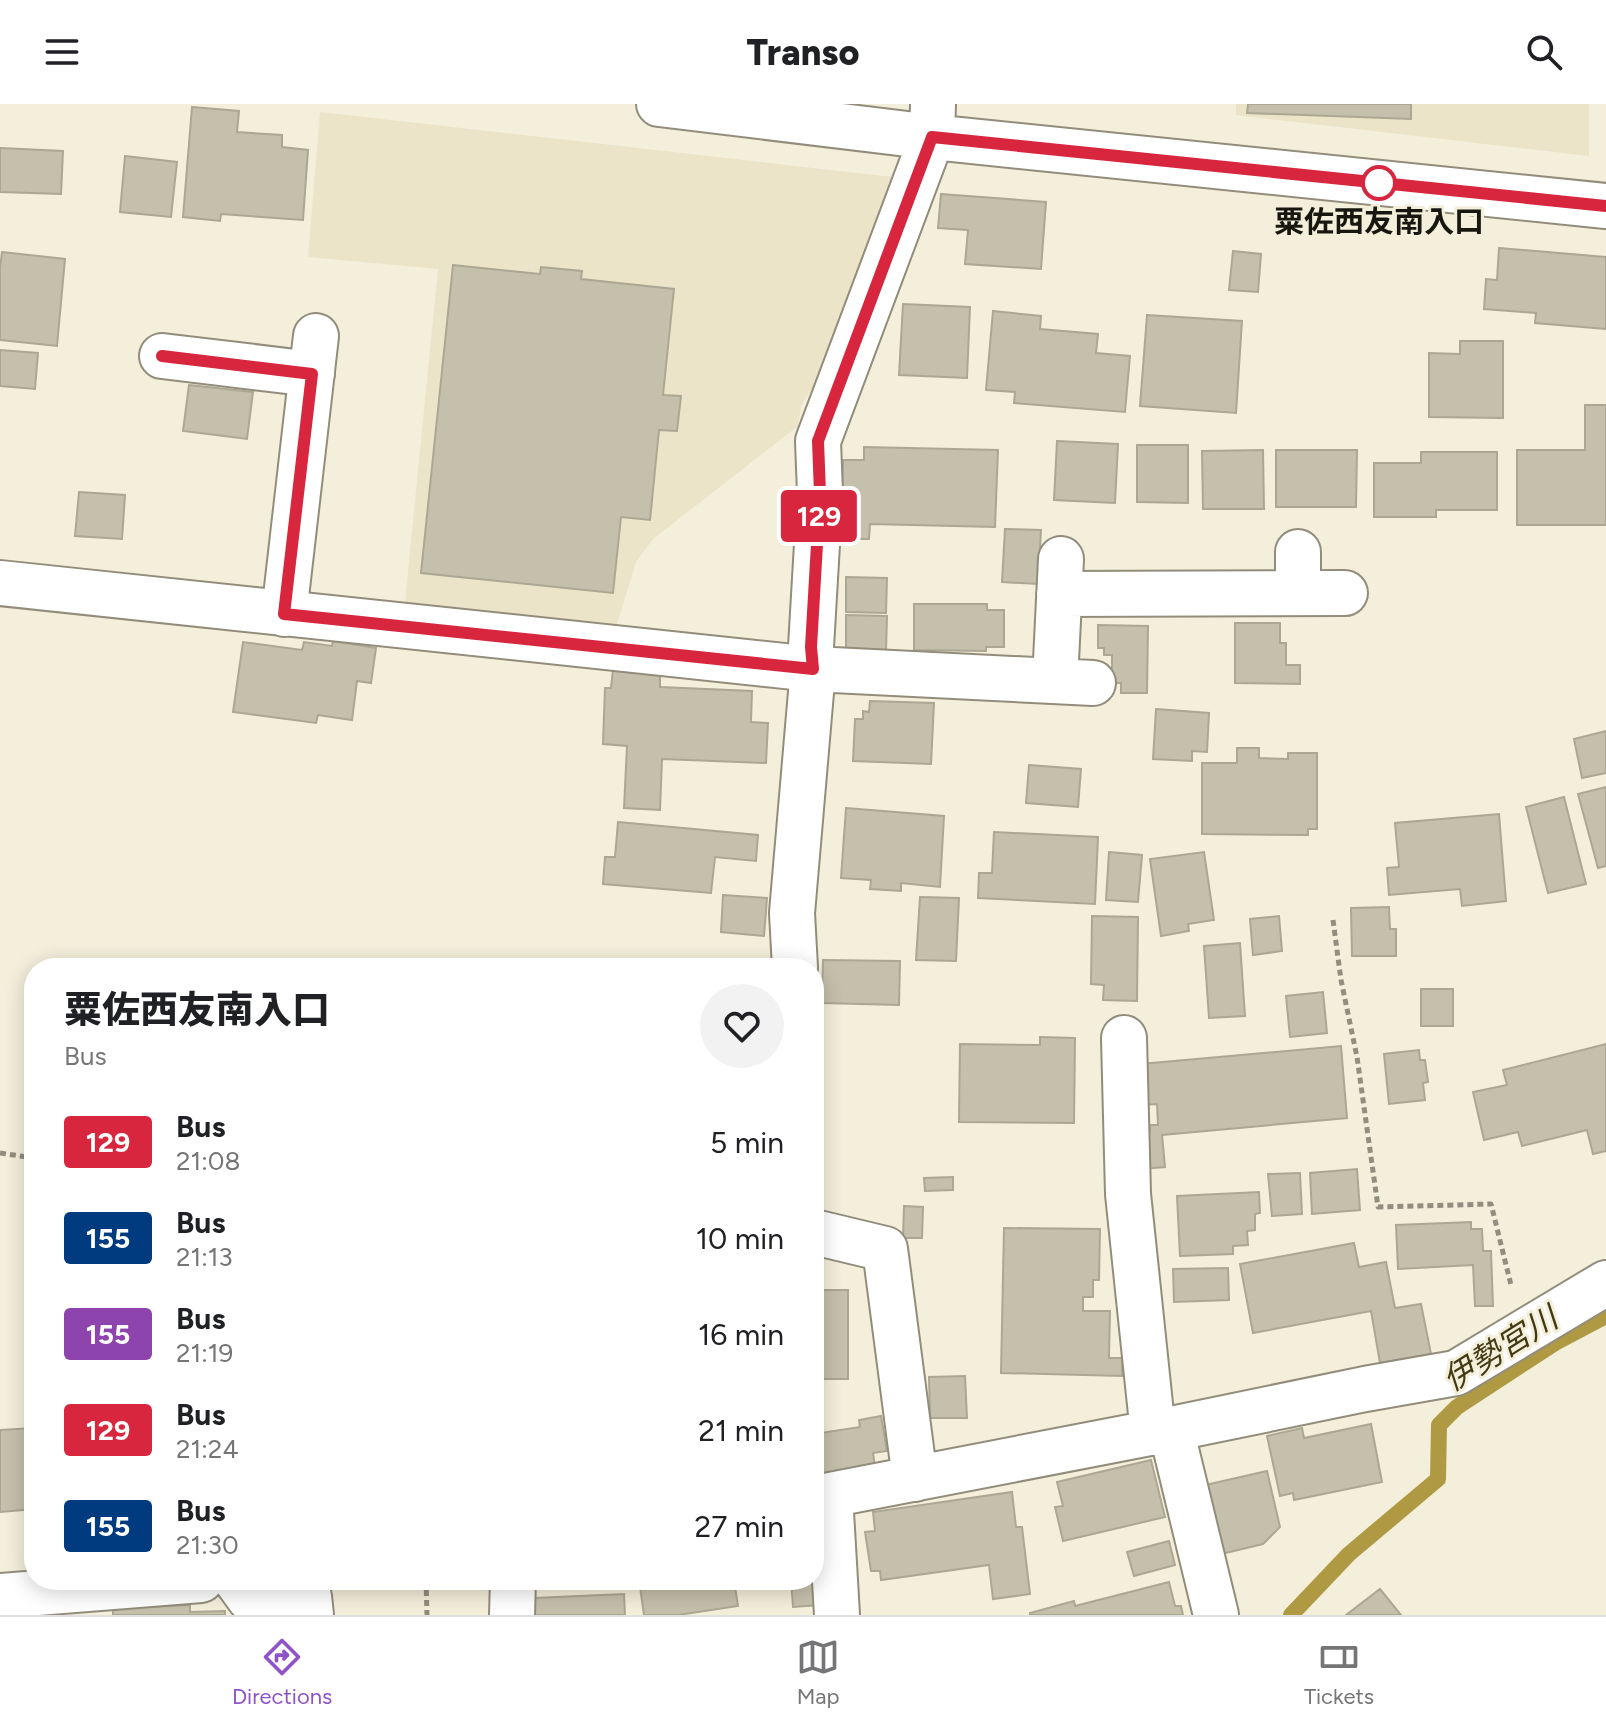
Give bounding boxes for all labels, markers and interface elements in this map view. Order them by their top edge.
icon: menu [40,30,84,74]
icon: search [1522,30,1566,74]
text: Transo [747,31,859,74]
marker: 粟佐西友南入口 [1362,166,1396,200]
place label: 粟佐西友南入口 [1274,203,1484,240]
line badge: 129 [773,490,865,542]
text: 129 [797,499,841,533]
button: heart [700,984,784,1068]
text: 粟佐西友南入口 [64,987,330,1033]
text: Bus [64,1040,107,1072]
text: Bus [176,1108,225,1145]
text: 5 min [710,1124,784,1161]
text: 129 [86,1125,130,1159]
text: 21:08 [176,1145,240,1177]
text: Bus [176,1204,225,1241]
text: 10 min [696,1220,784,1257]
text: 155 [86,1221,130,1255]
text: 21:13 [176,1241,233,1273]
water label: 伊勢宮川 [1436,1297,1567,1399]
text: Bus [176,1300,225,1337]
text: 16 min [698,1316,784,1353]
text: 155 [86,1317,130,1351]
text: 21:19 [176,1337,233,1369]
text: Bus [176,1396,225,1433]
text: 21 min [698,1412,784,1449]
text: 129 [86,1413,130,1447]
text: 21:24 [176,1433,239,1465]
text: Bus [176,1492,225,1529]
text: 27 min [694,1508,784,1545]
text: 155 [86,1509,130,1543]
text: 21:30 [176,1529,239,1561]
tab: Directions [232,1635,332,1710]
tab: Map [796,1635,840,1710]
tab: Tickets [1304,1635,1374,1710]

